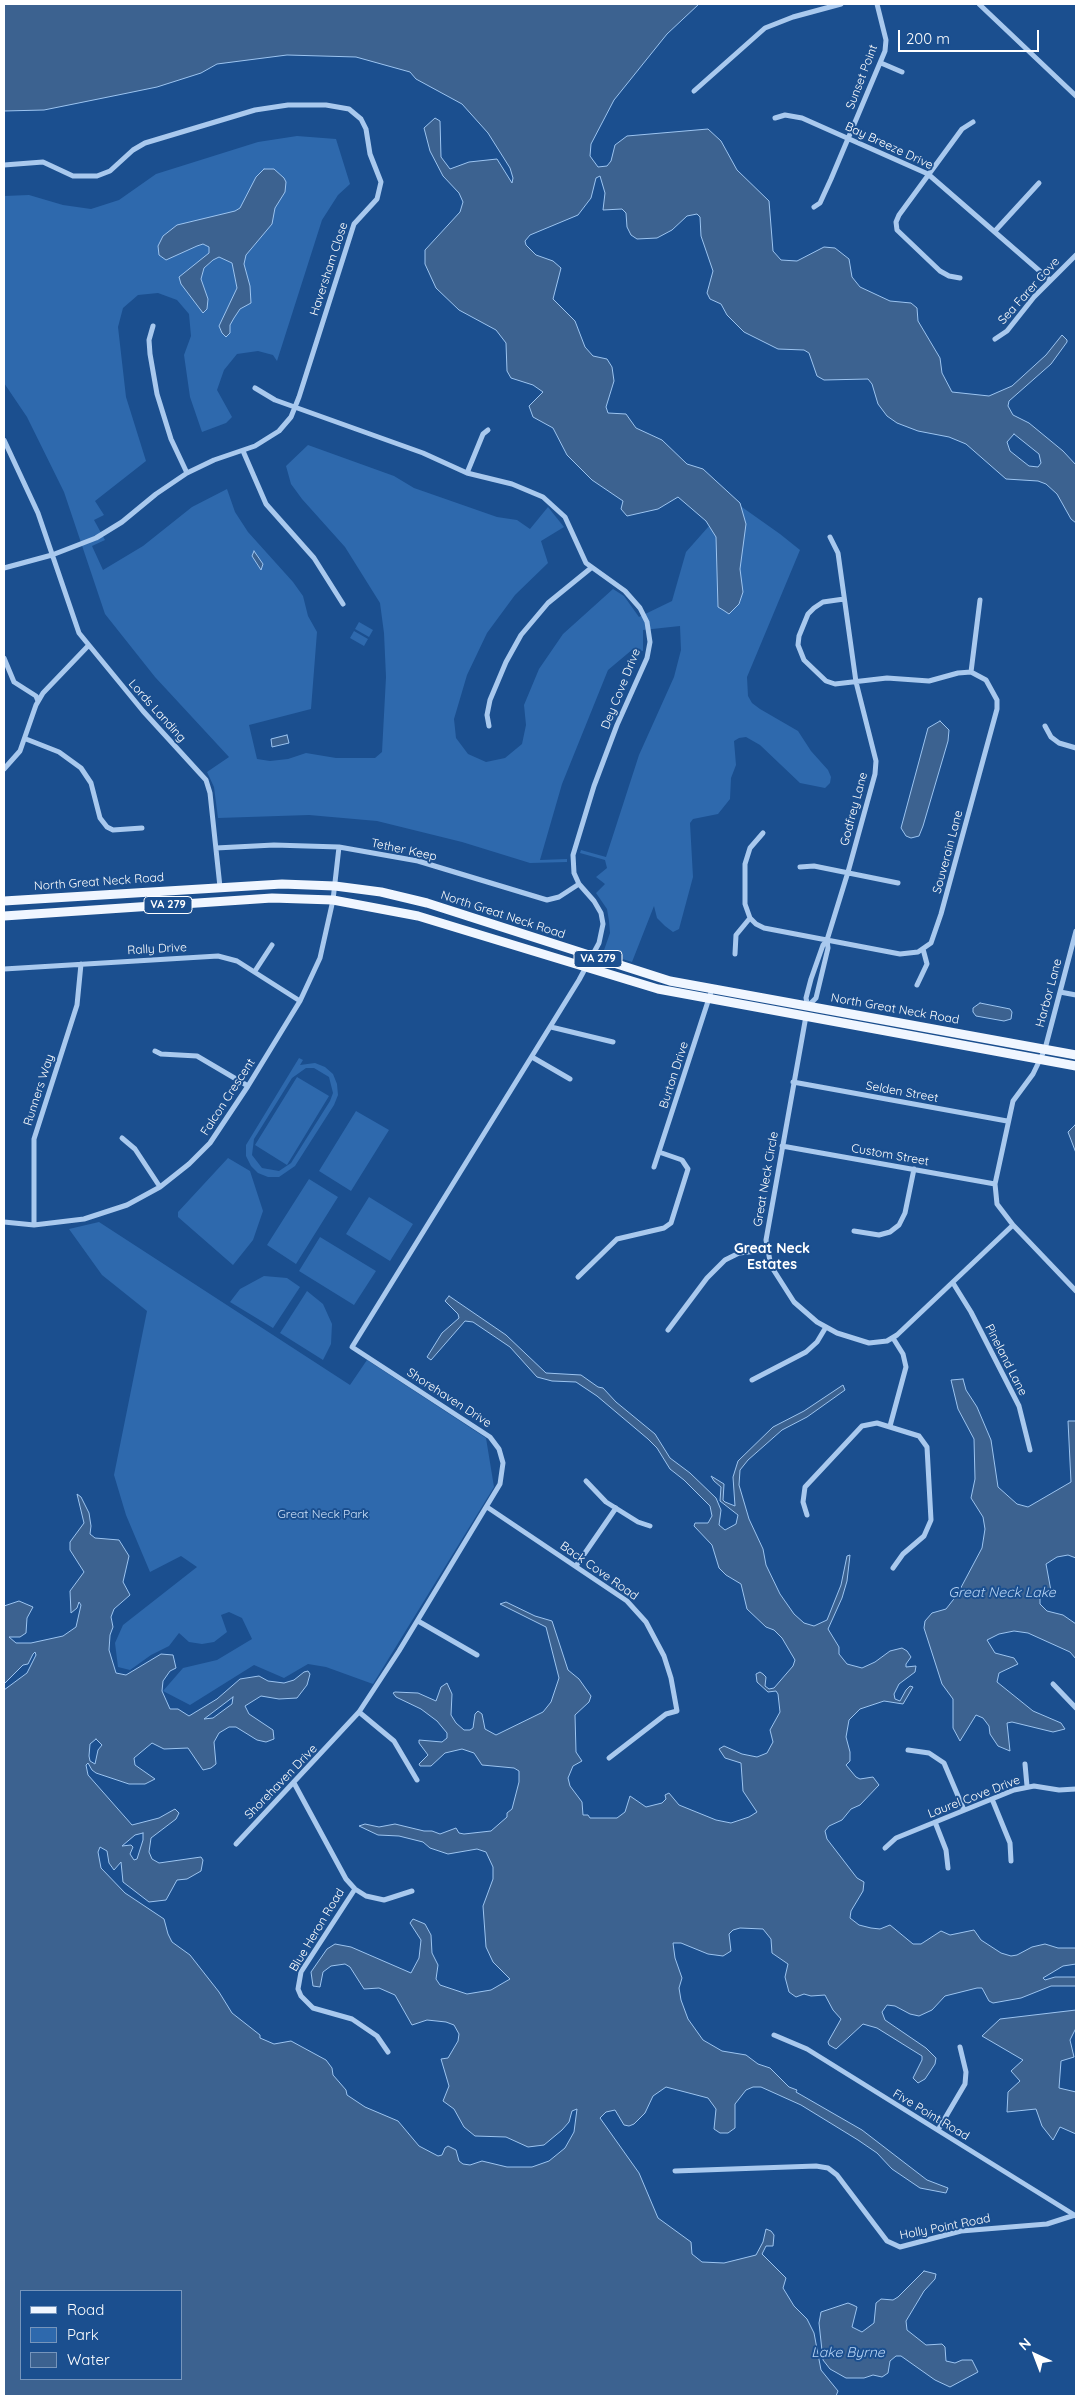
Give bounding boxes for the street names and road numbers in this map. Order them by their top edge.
street label: Sunset Point [843,43,881,111]
street label: Bay Breeze Drive [843,119,935,173]
street label: Haversham Close [307,220,351,318]
street label: Sea Farer Cove [995,255,1063,327]
street label: Dey Cove Drive [598,647,644,731]
street label: Lords Landing [125,677,189,745]
street label: Godfrey Lane [837,771,871,847]
street label: Souverain Lane [930,809,966,895]
street label: Tether Keep [370,836,438,864]
street label: North Great Neck Road [34,870,164,894]
street label: North Great Neck Road [439,888,567,942]
road number: VA 279 [144,896,192,914]
street label: Rally Drive [127,940,187,958]
road number: VA 279 [574,951,622,968]
street label: Harbor Lane [1033,957,1065,1029]
street label: North Great Neck Road [830,991,960,1027]
street label: Burton Drive [656,1040,692,1110]
street label: Runners Way [21,1052,57,1128]
street label: Falcon Crescent [198,1056,258,1138]
street label: Selden Street [865,1079,939,1105]
street label: Great Neck Circle [751,1130,781,1228]
street label: Custom Street [850,1141,930,1169]
street label: Pineland Lane [982,1322,1030,1398]
street label: Shorehaven Drive [404,1365,494,1431]
street label: Back Cove Road [557,1539,641,1603]
street label: Shorehaven Drive [242,1742,320,1822]
street label: Laurel Cove Drive [926,1773,1022,1821]
street label: Blue Heron Road [287,1886,347,1974]
street label: Five Point Road [890,2087,972,2143]
street label: Holly Point Road [898,2211,992,2243]

